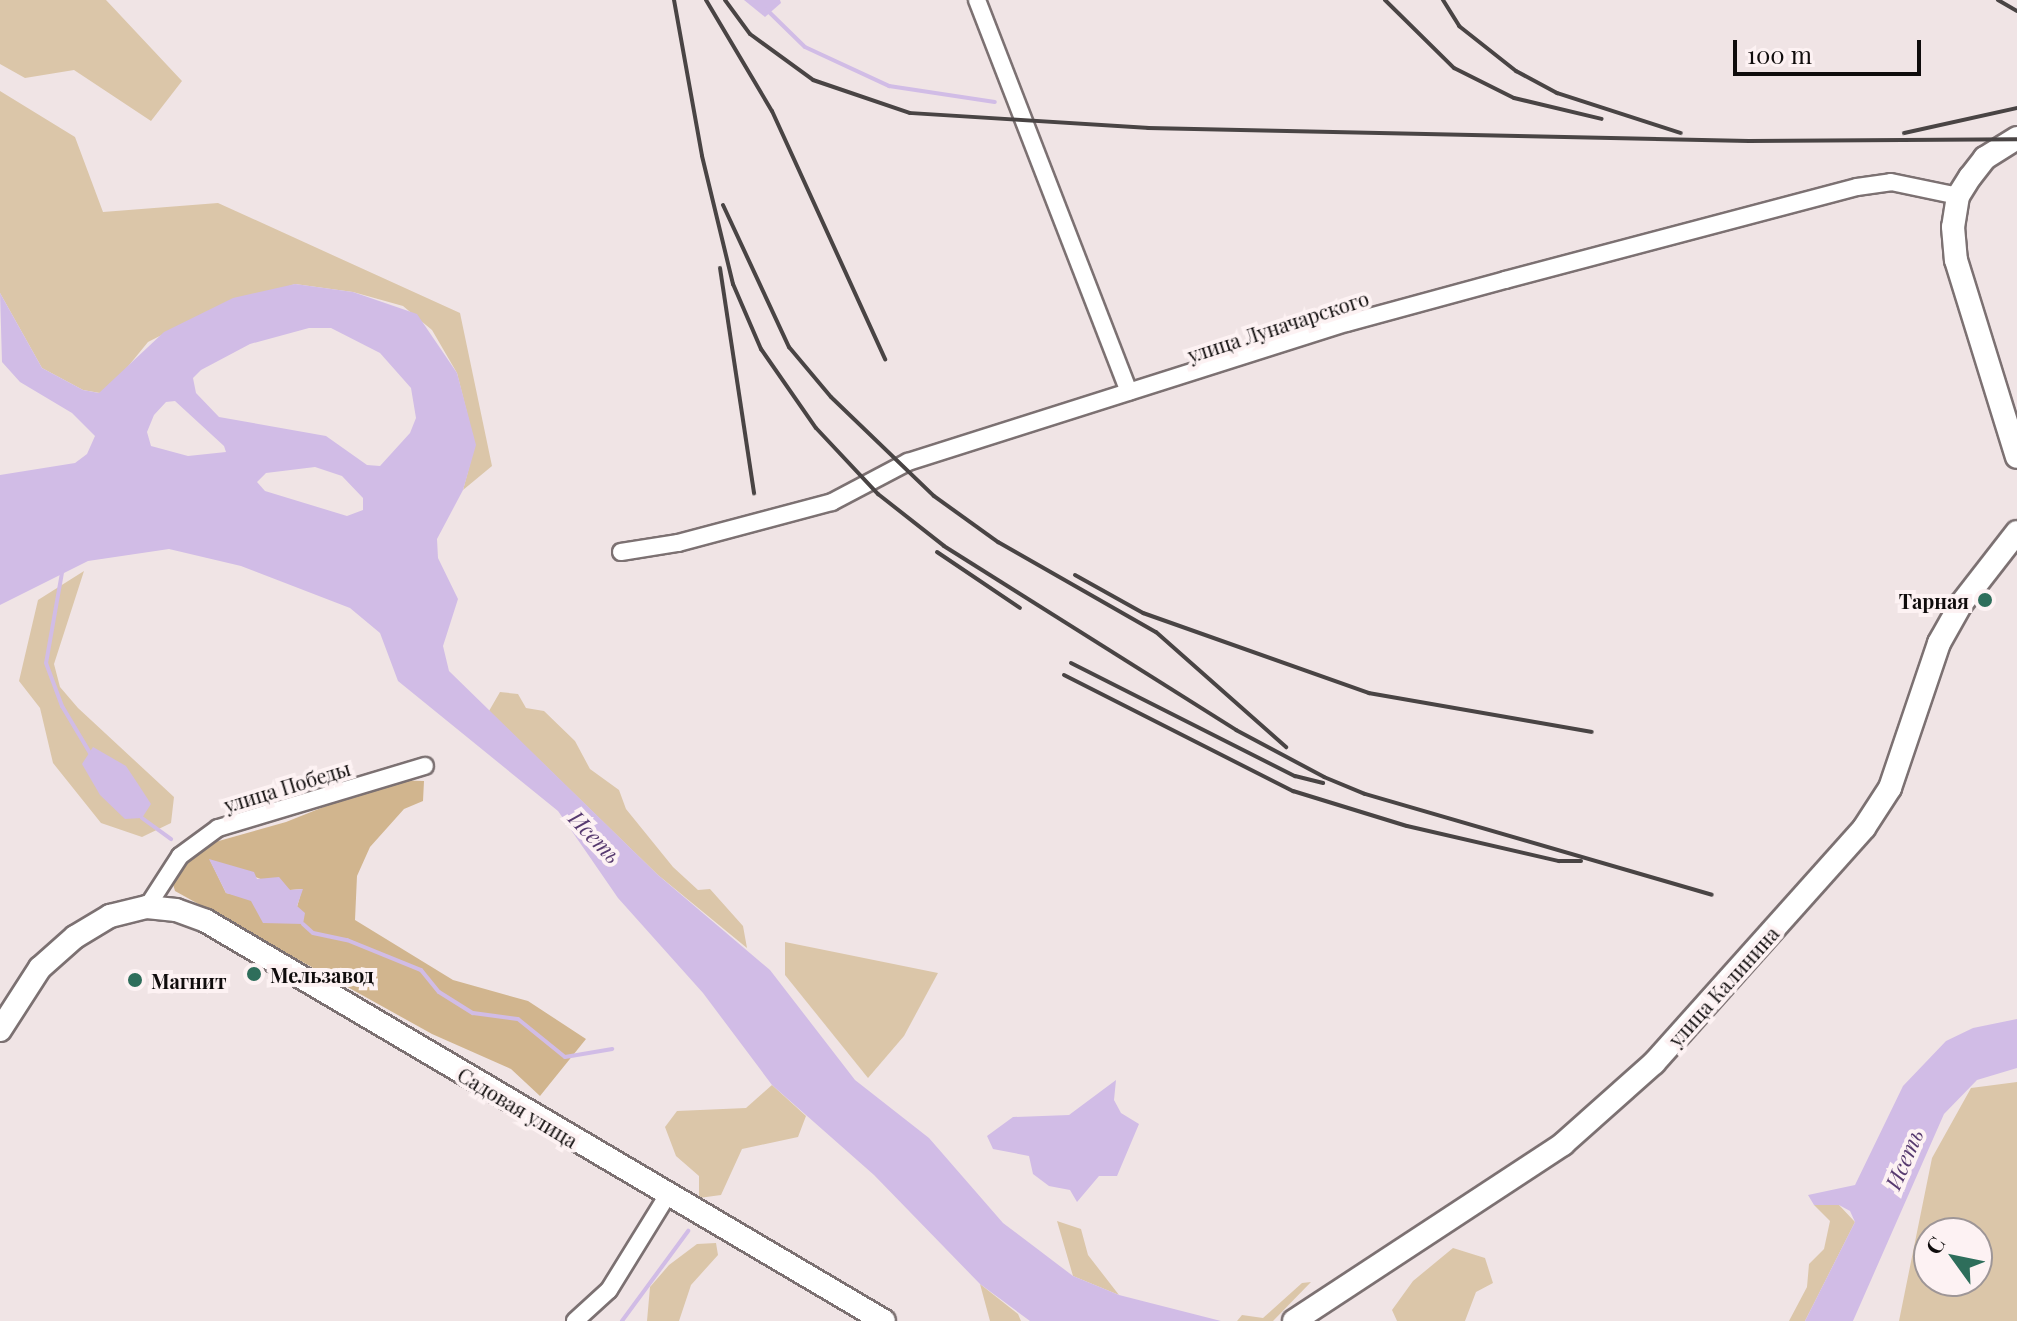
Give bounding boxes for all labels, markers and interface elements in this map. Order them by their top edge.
scale bar [1737,24,1925,74]
text: 100 m [1747,38,1812,70]
street label: улица Луначарского [1184,285,1372,367]
place label: Тарная [1899,588,1969,612]
marker: Тарная [1976,591,1994,609]
street label: улица Победы [221,755,353,817]
water label: Исеть [563,805,627,869]
street label: улица Калинина [1663,921,1783,1051]
place label: Мельзавод [270,962,374,986]
marker: Мельзавод [245,965,263,983]
place label: Магнит [151,968,227,992]
marker: Магнит [126,971,144,989]
street label: Садовая улица [454,1062,582,1152]
water label: Исеть [1879,1125,1929,1193]
north arrow [1913,1217,1993,1297]
text: С [1918,1230,1951,1260]

